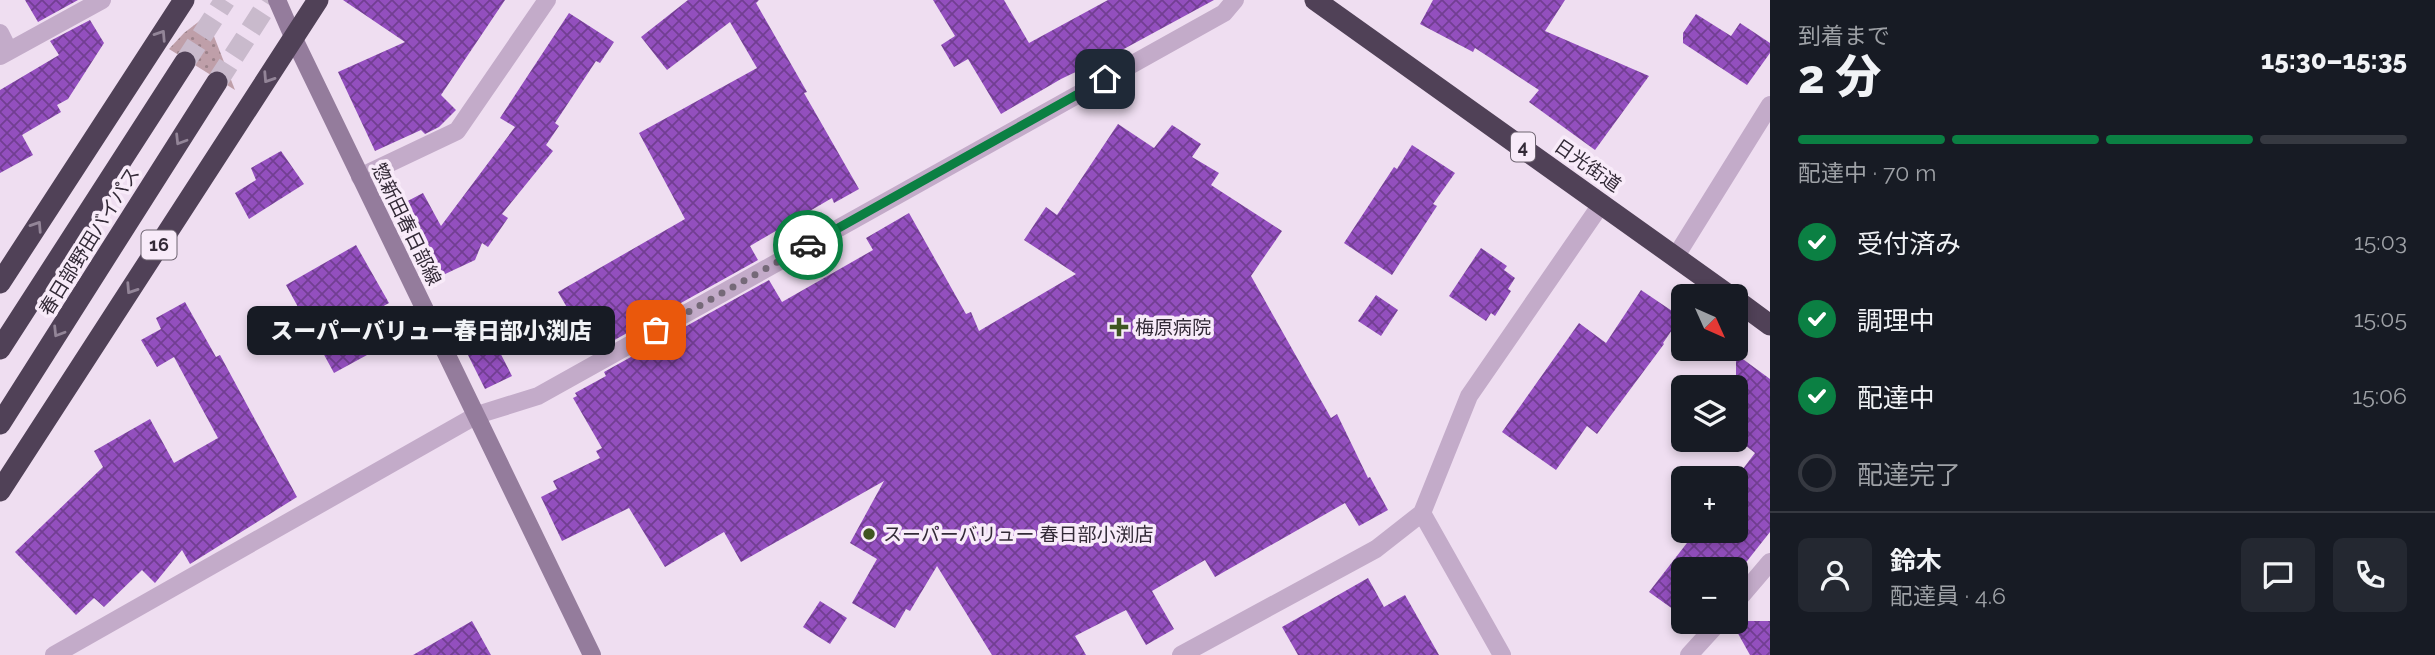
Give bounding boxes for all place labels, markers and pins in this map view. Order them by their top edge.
pin [1075,49,1135,109]
pin [626,300,686,360]
callout: スーパーバリュー春日部小渕店 [246,306,614,354]
place label: 梅原病院 [1135,316,1211,338]
marker: 梅原病院 [1109,317,1129,337]
place label: スーパーバリュー 春日部小渕店 [883,523,1153,545]
marker: スーパーバリュー 春日部小渕店 [861,526,877,542]

